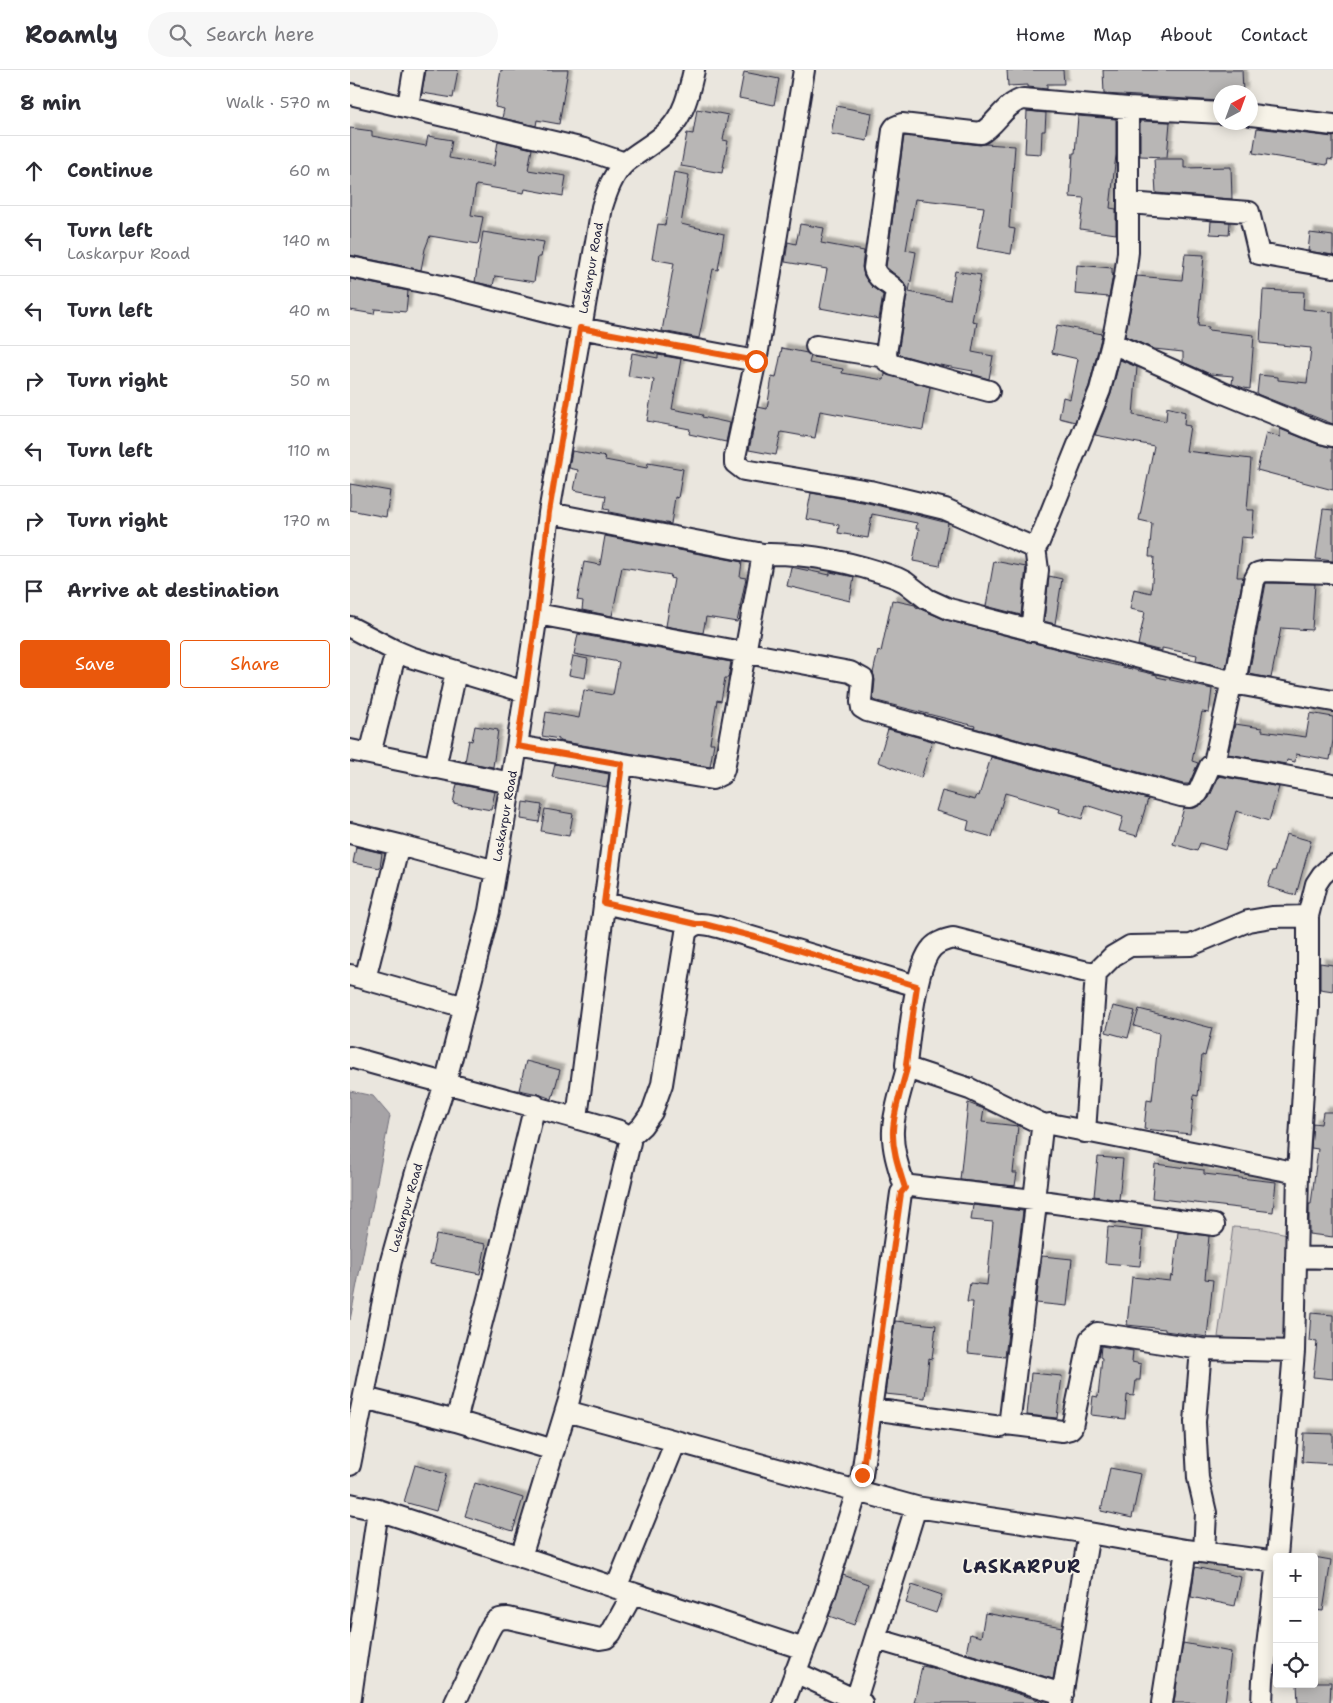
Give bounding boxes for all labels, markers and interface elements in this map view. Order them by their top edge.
search box [148,12,498,57]
text: Roamly [25,19,118,51]
icon: search [166,21,194,49]
text: Search here [206,22,315,47]
text: Home [1016,23,1065,47]
text: Map [1093,23,1132,47]
text: About [1160,23,1213,47]
text: Contact [1241,23,1308,47]
north arrow [1213,85,1258,130]
text: 8 min [20,89,81,117]
text: Walk · 570 m [226,92,330,113]
icon: ahead [20,157,48,185]
text: Continue [67,158,153,183]
text: 60 m [289,160,330,181]
text: Turn left [67,218,153,243]
street label: Laskarpur Road [575,221,607,315]
icon: left [20,227,48,255]
text: 140 m [283,230,330,251]
text: Laskarpur Road [67,243,190,264]
icon: left [20,297,48,325]
text: Turn left [67,298,153,323]
text: 40 m [288,300,330,321]
route start [745,350,768,373]
icon: right [20,367,48,395]
text: Turn right [67,368,168,393]
text: 50 m [290,370,330,391]
icon: left [20,437,48,465]
text: Turn left [67,438,153,463]
text: 110 m [287,440,330,461]
icon: right [20,507,48,535]
text: Turn right [67,508,168,533]
text: 170 m [283,510,330,531]
icon: arrive [20,577,48,605]
text: Arrive at destination [67,578,279,603]
button: Save [20,640,170,688]
button: Share [180,640,330,688]
street label: Laskarpur Road [489,769,521,863]
street label: Laskarpur Road [386,1161,427,1255]
route end [851,1464,874,1487]
map controls [1273,1553,1318,1688]
button: + [1273,1553,1318,1598]
district label: LASKARPUR [963,1555,1081,1579]
button: − [1273,1598,1318,1643]
button: locate [1273,1643,1318,1688]

